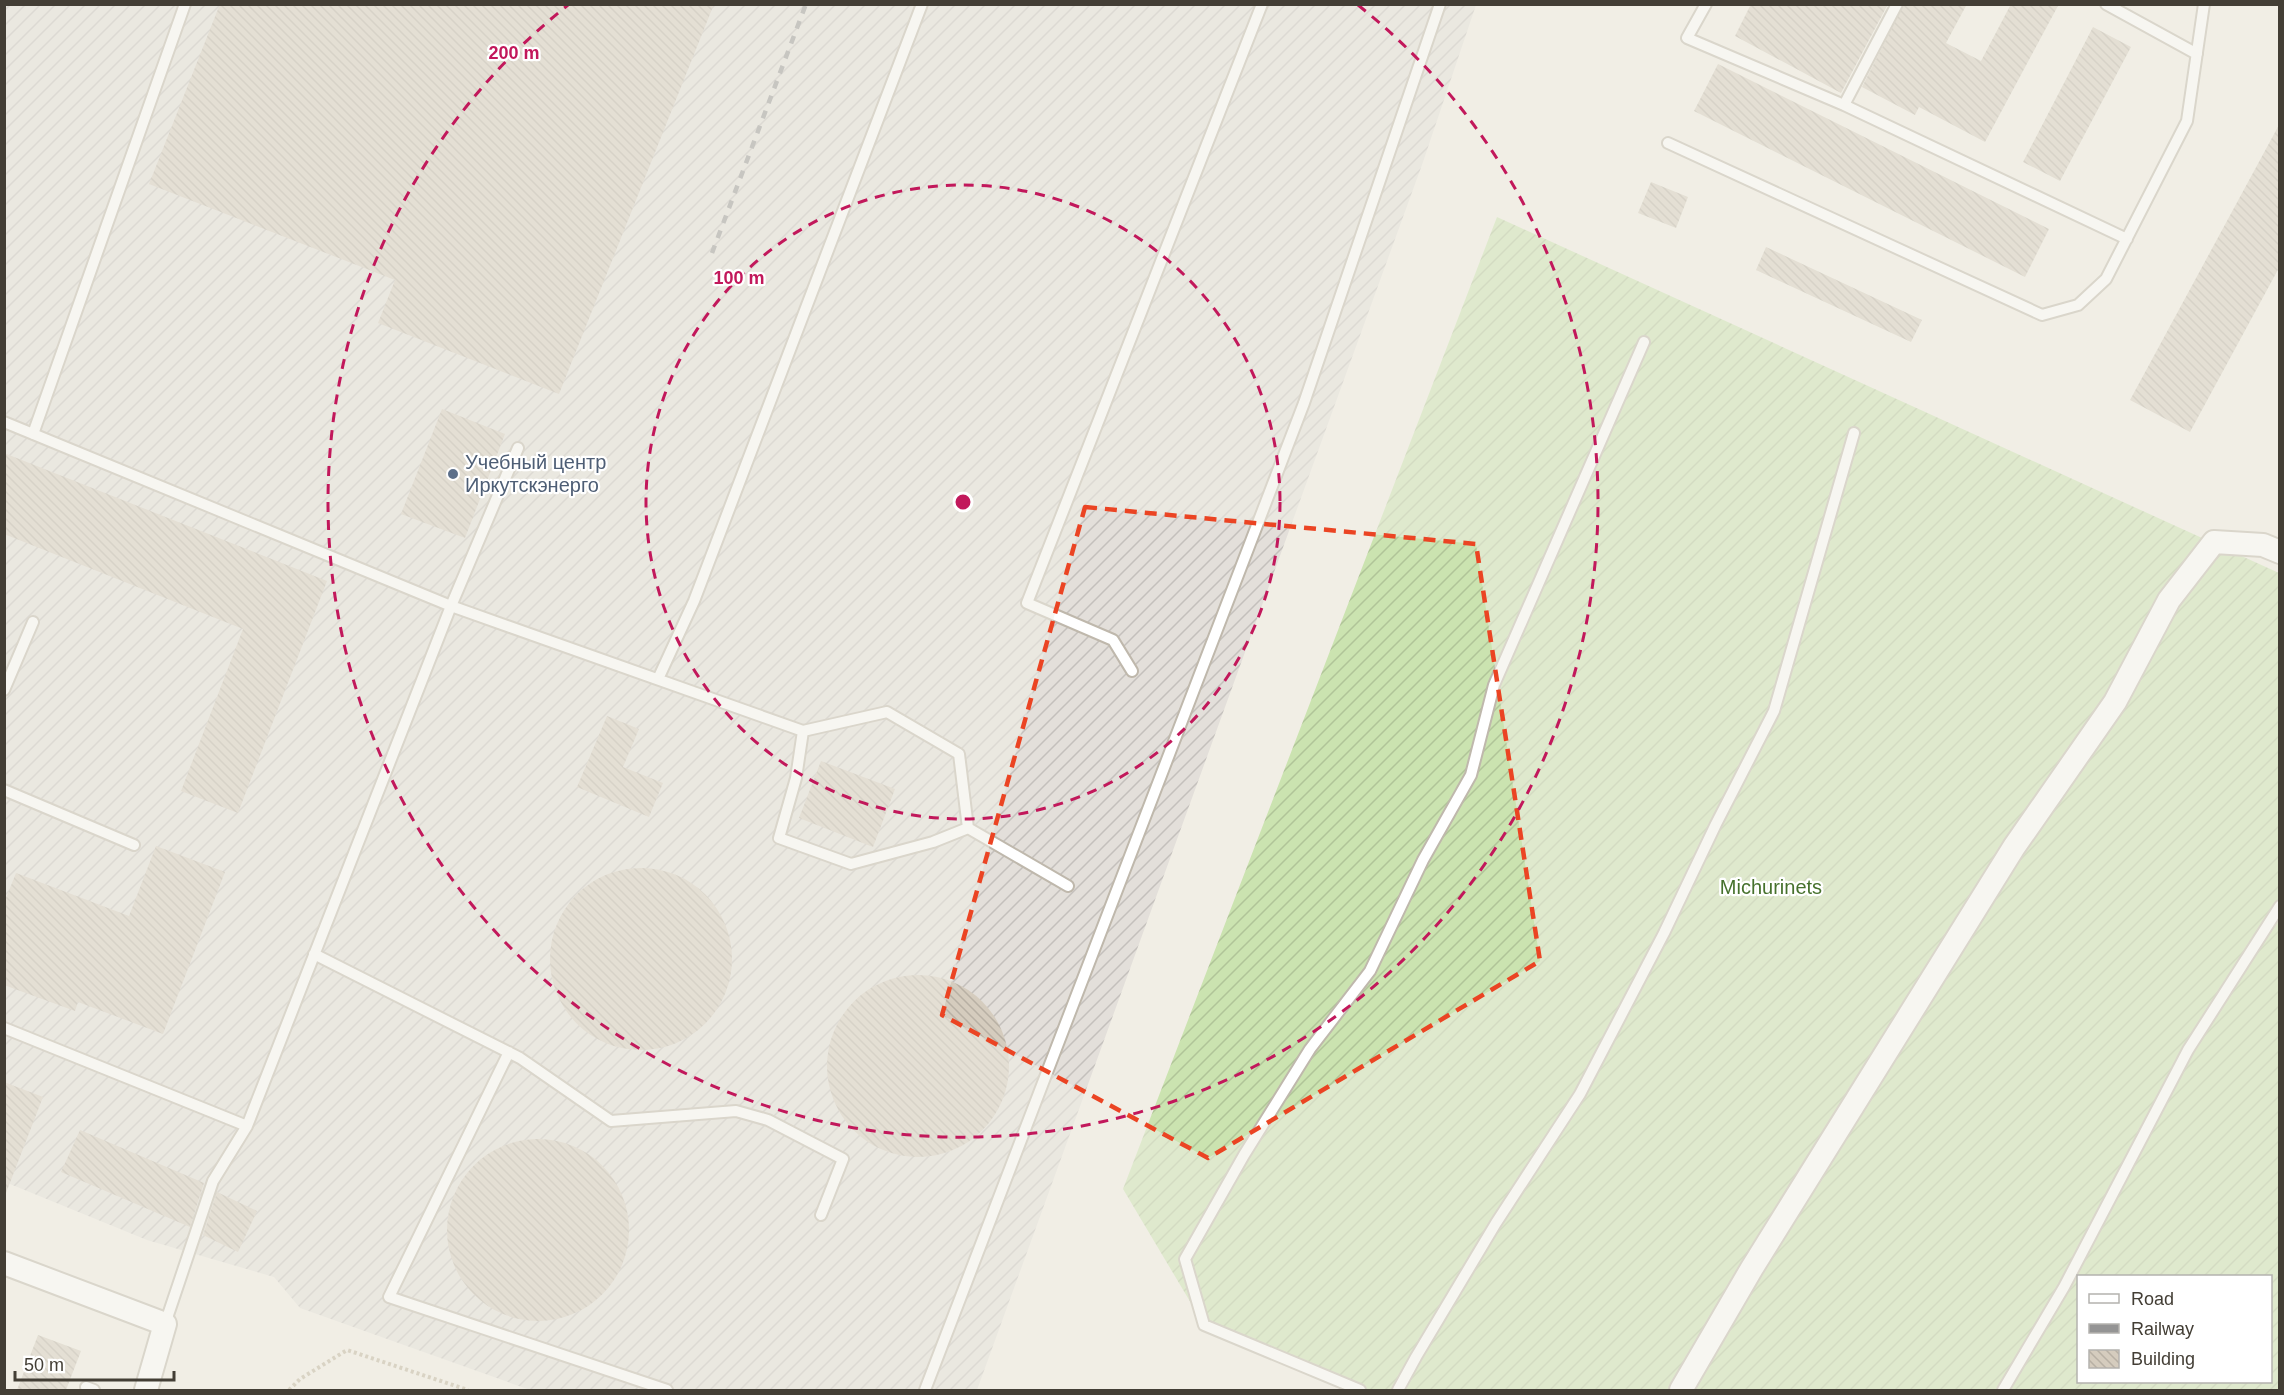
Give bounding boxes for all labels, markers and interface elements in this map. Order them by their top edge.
text: 200 m [488,43,540,63]
text: 100 m [713,268,765,288]
place label: Учебный центр Иркутскэнерго [465,451,606,496]
marker: Учебный центр Иркутскэнерго [446,467,460,481]
centre of rings [953,492,973,512]
park label: Michurinets [1720,876,1822,898]
legend [2077,1275,2272,1383]
text: Road [2131,1289,2174,1309]
text: Railway [2131,1319,2194,1339]
scale bar [15,1344,174,1382]
text: Building [2131,1349,2195,1369]
text: 50 m [24,1355,64,1375]

